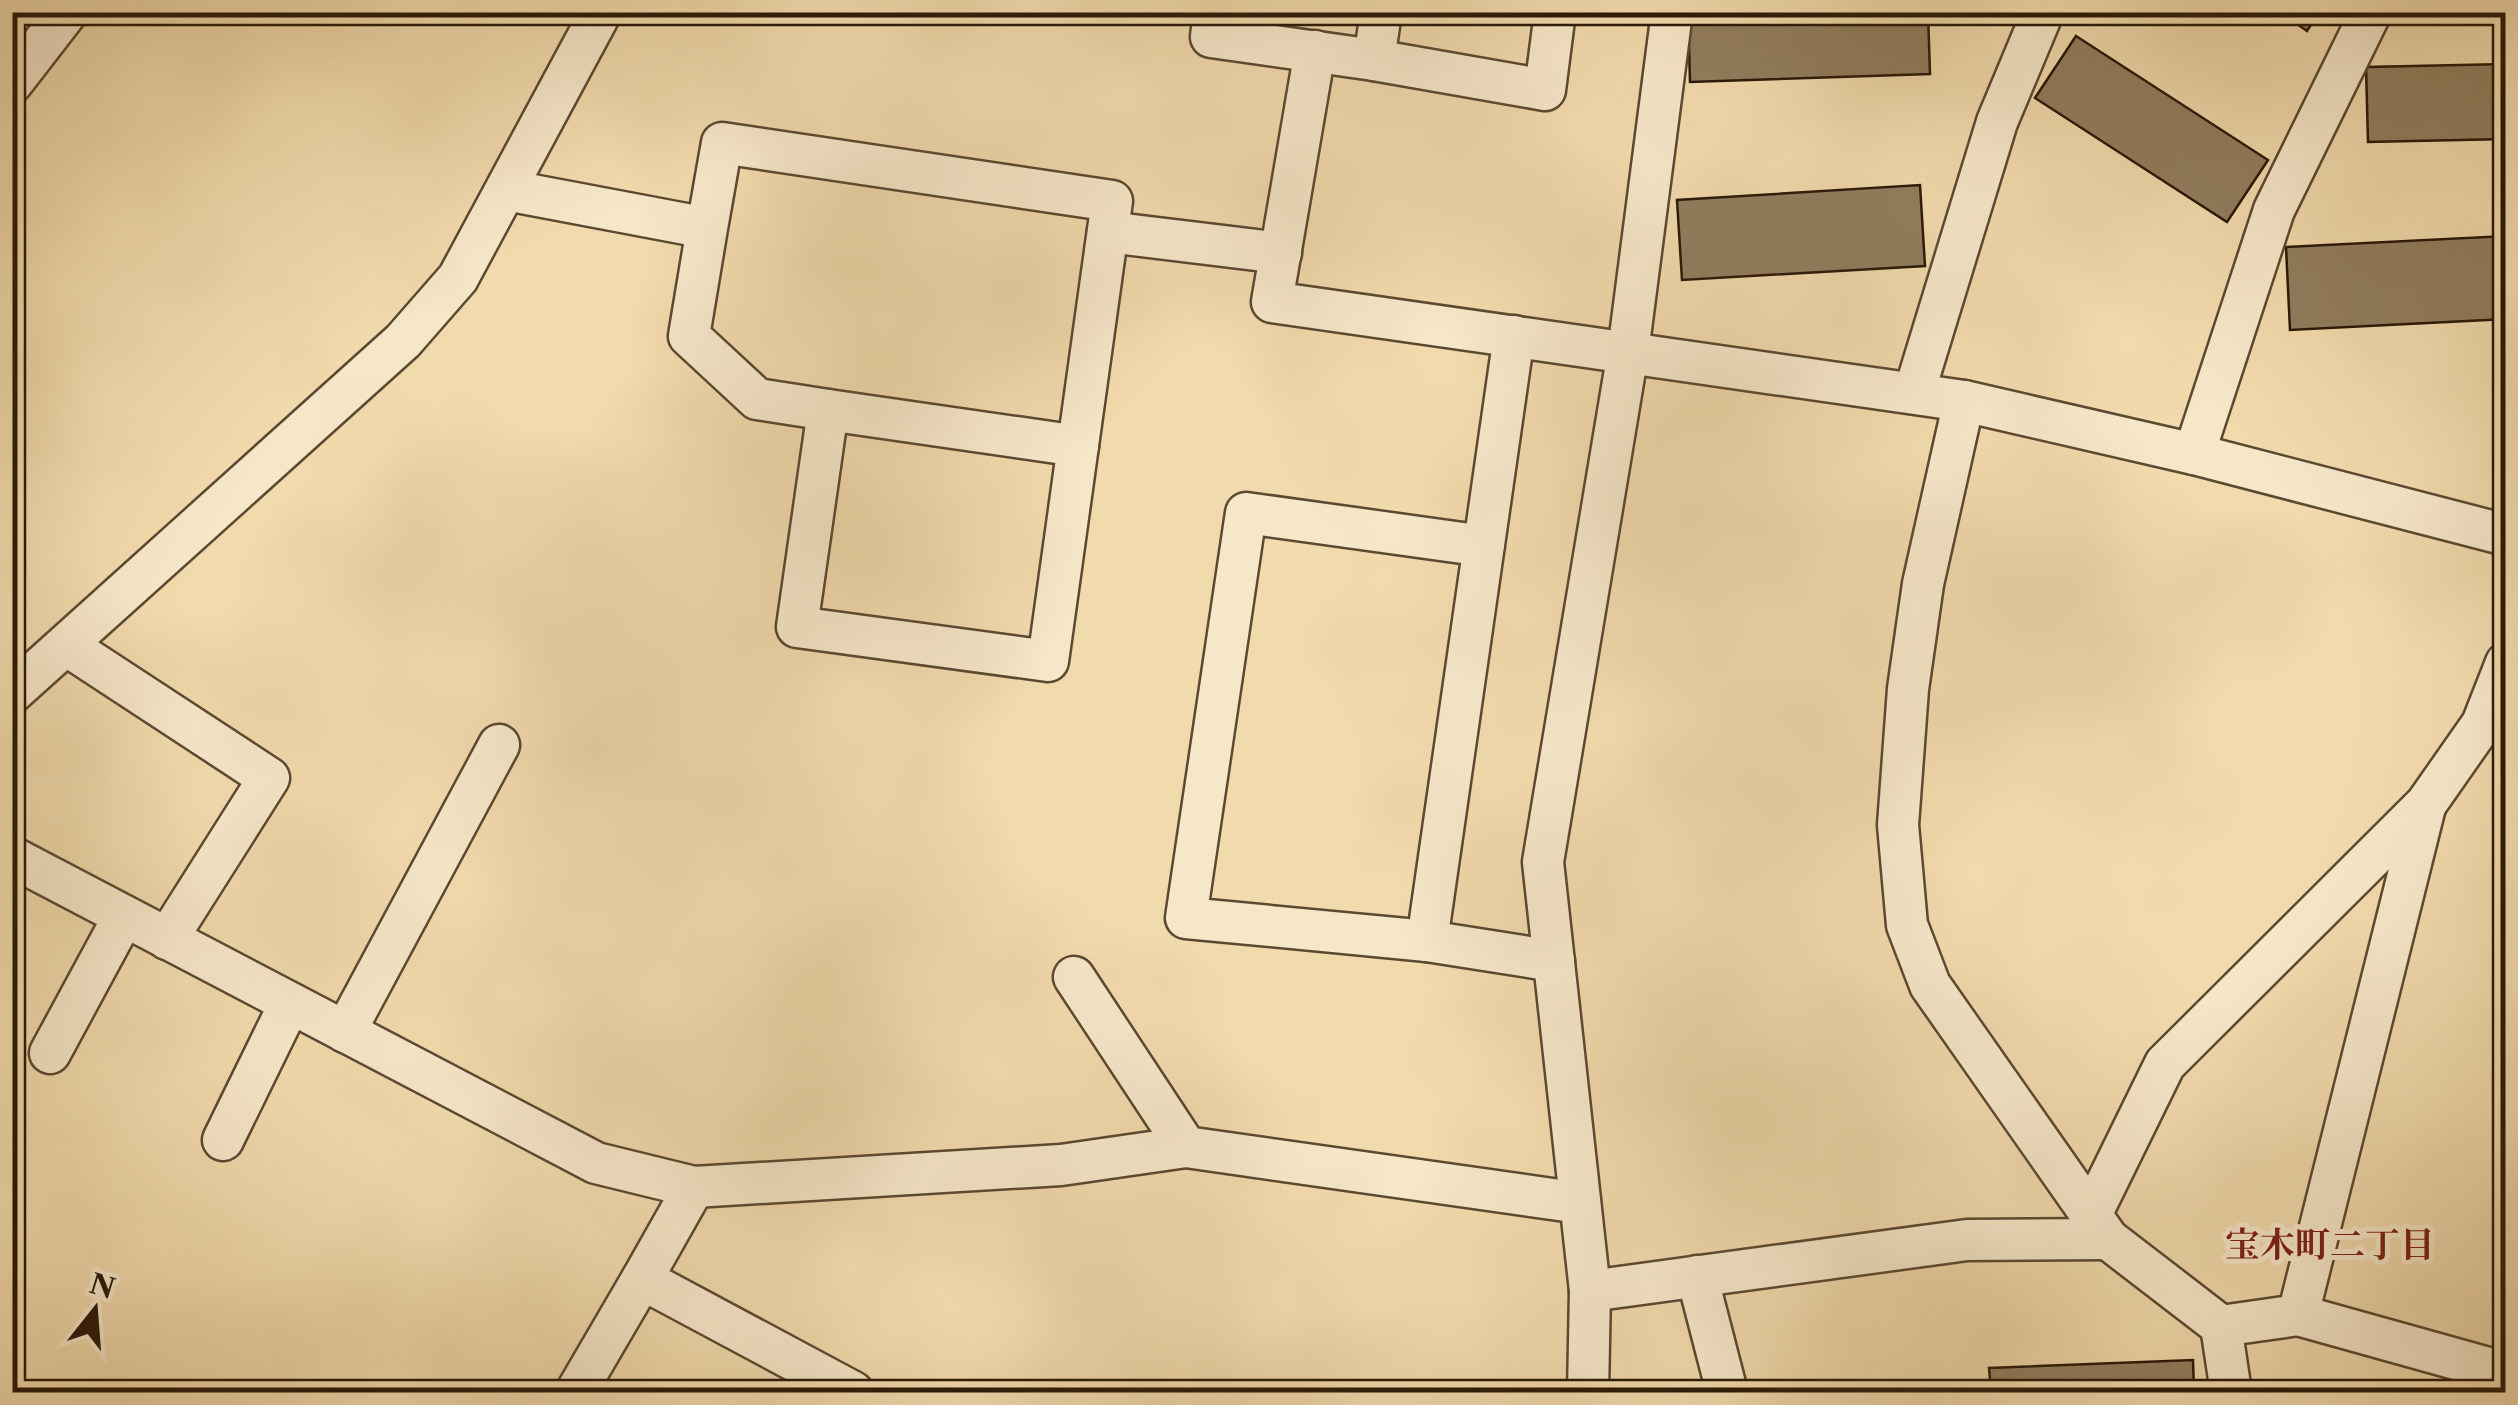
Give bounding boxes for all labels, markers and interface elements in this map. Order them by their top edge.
district label: 宝木町二丁目 [2225,1223,2435,1266]
north arrow [45,1260,145,1360]
text: N [86,1266,119,1306]

